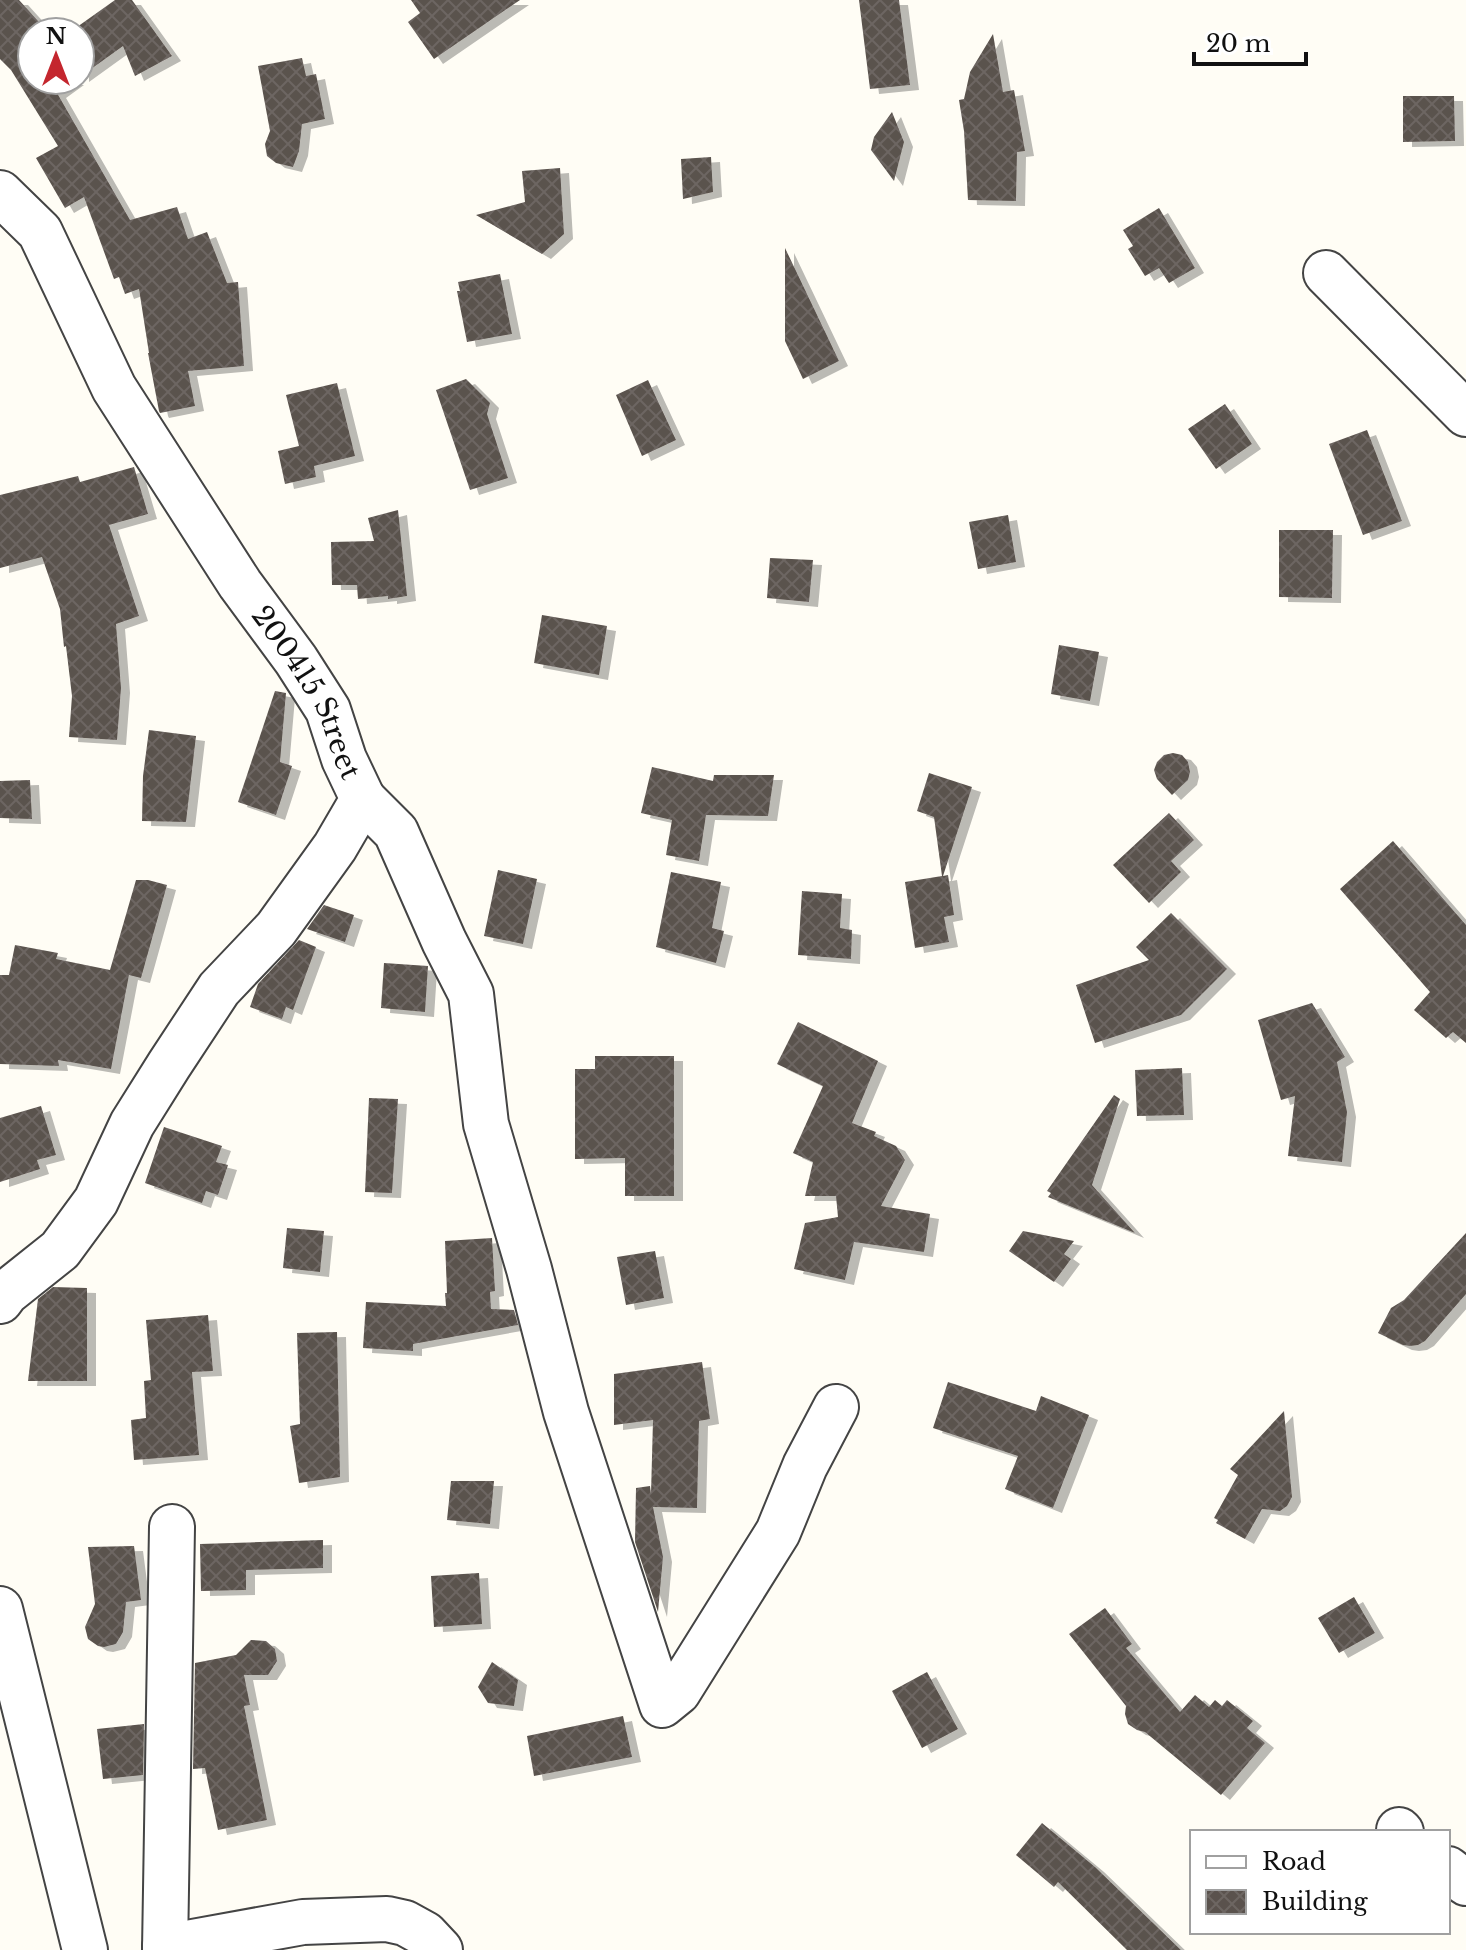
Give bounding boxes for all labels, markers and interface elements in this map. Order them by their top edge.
north arrow [16,16,96,96]
scale bar [1194,16,1306,66]
text: N [46,23,67,50]
text: 20 m [1206,29,1271,58]
street label: 200415 Street [244,599,369,785]
legend [1190,1830,1450,1934]
text: Road [1262,1847,1326,1876]
text: Building [1262,1887,1368,1916]

